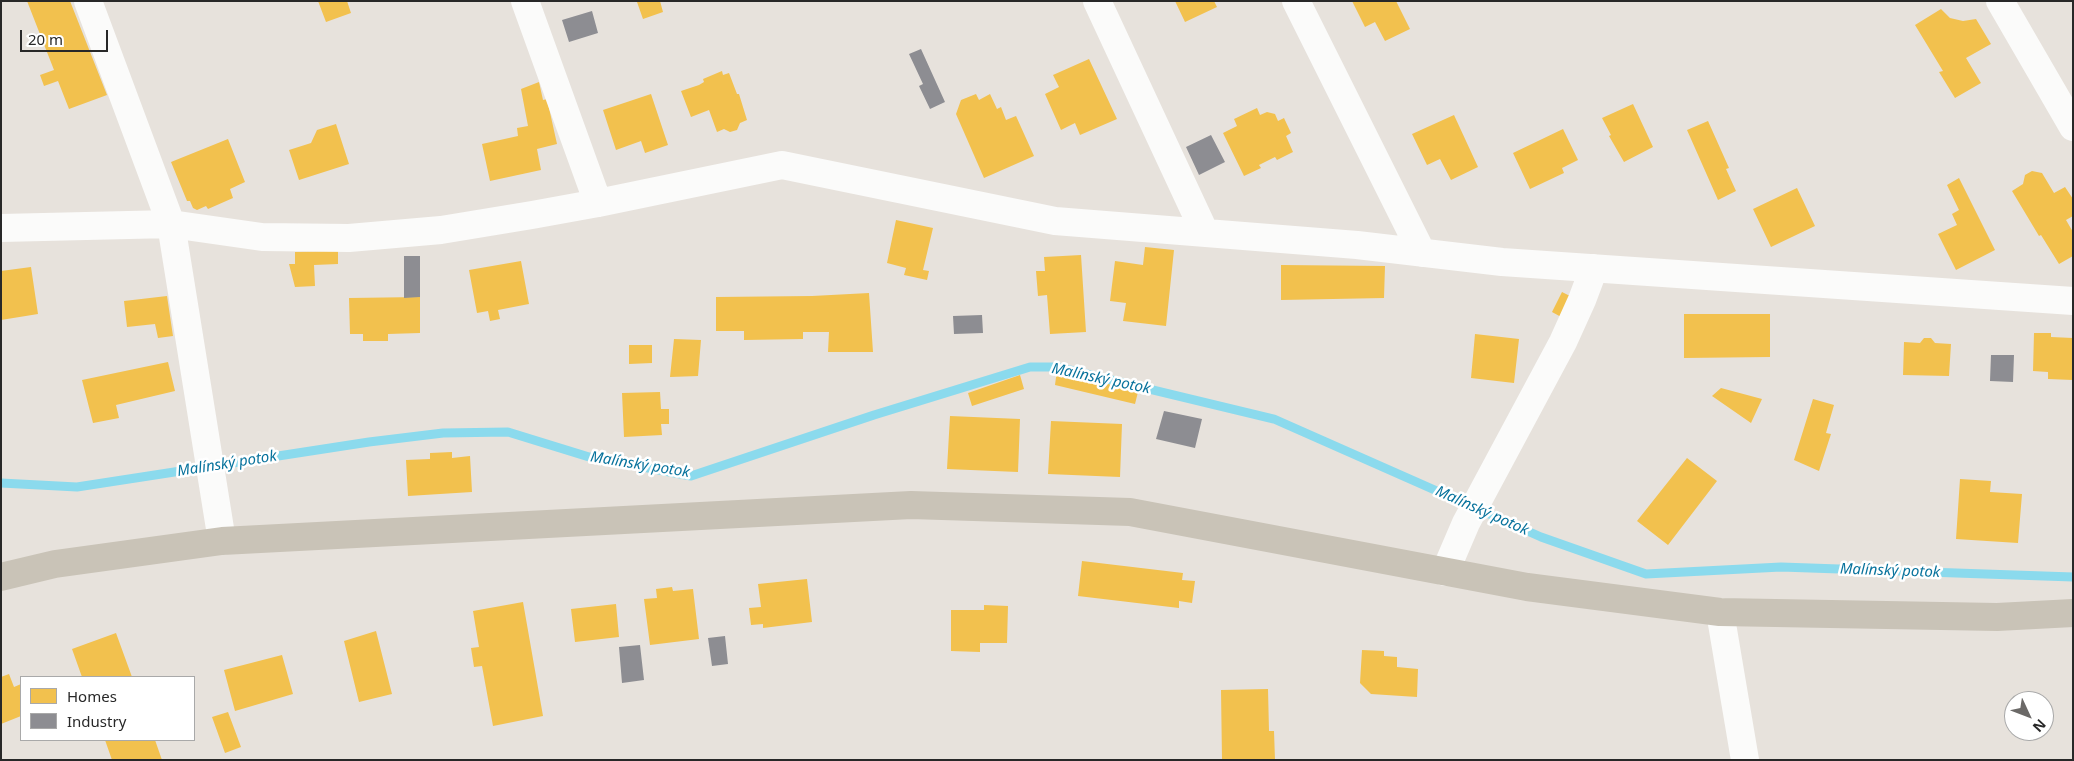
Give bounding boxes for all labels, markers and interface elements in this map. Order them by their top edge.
scale bar [22,20,110,52]
text: 20 m [28,29,63,49]
water label: Malínský potok [1050,360,1152,398]
water label: Malínský potok [176,447,278,481]
water label: Malínský potok [589,448,691,482]
water label: Malínský potok [1433,482,1531,540]
water label: Malínský potok [1840,560,1940,582]
legend [20,676,195,741]
text: Homes [67,686,117,706]
north arrow [2004,691,2054,741]
text: Industry [67,711,126,731]
text: N [2029,715,2050,737]

